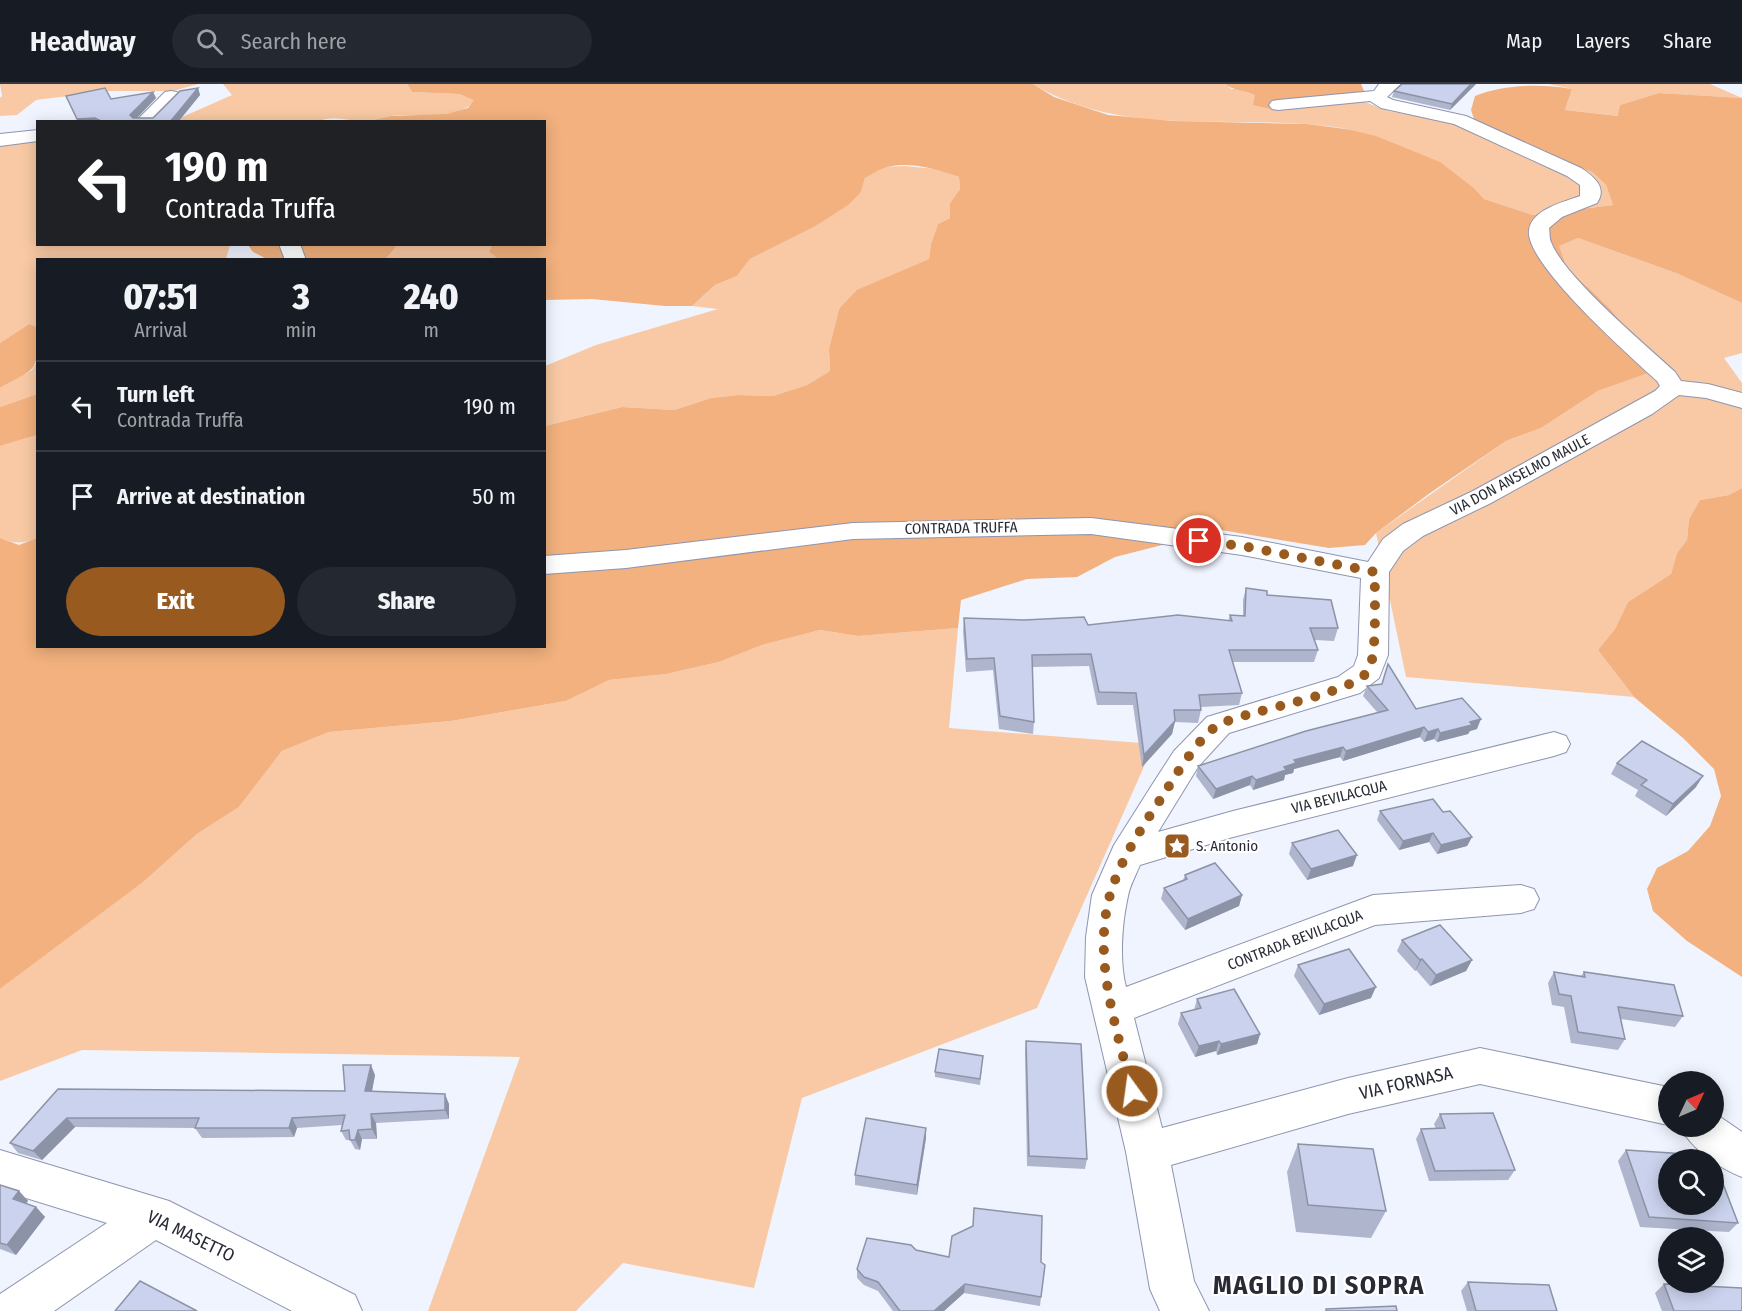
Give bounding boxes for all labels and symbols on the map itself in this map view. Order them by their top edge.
street label: VIA DON ANSELMO MAULE [1447,430,1593,520]
pin [1173,515,1224,566]
street label: CONTRADA TRUFFA [904,518,1018,538]
street label: VIA BEVILACQUA [1290,776,1389,818]
place icon: S. Antonio [1162,831,1192,861]
place label: S. Antonio [1196,837,1258,855]
street label: CONTRADA BEVILACQUA [1225,906,1365,974]
position arrow [1100,1059,1164,1123]
street label: VIA FORNASA [1357,1061,1455,1104]
north arrow [1658,1071,1724,1137]
street label: VIA MASETTO [144,1205,238,1267]
district label: MAGLIO DI SOPRA [1213,1270,1425,1301]

